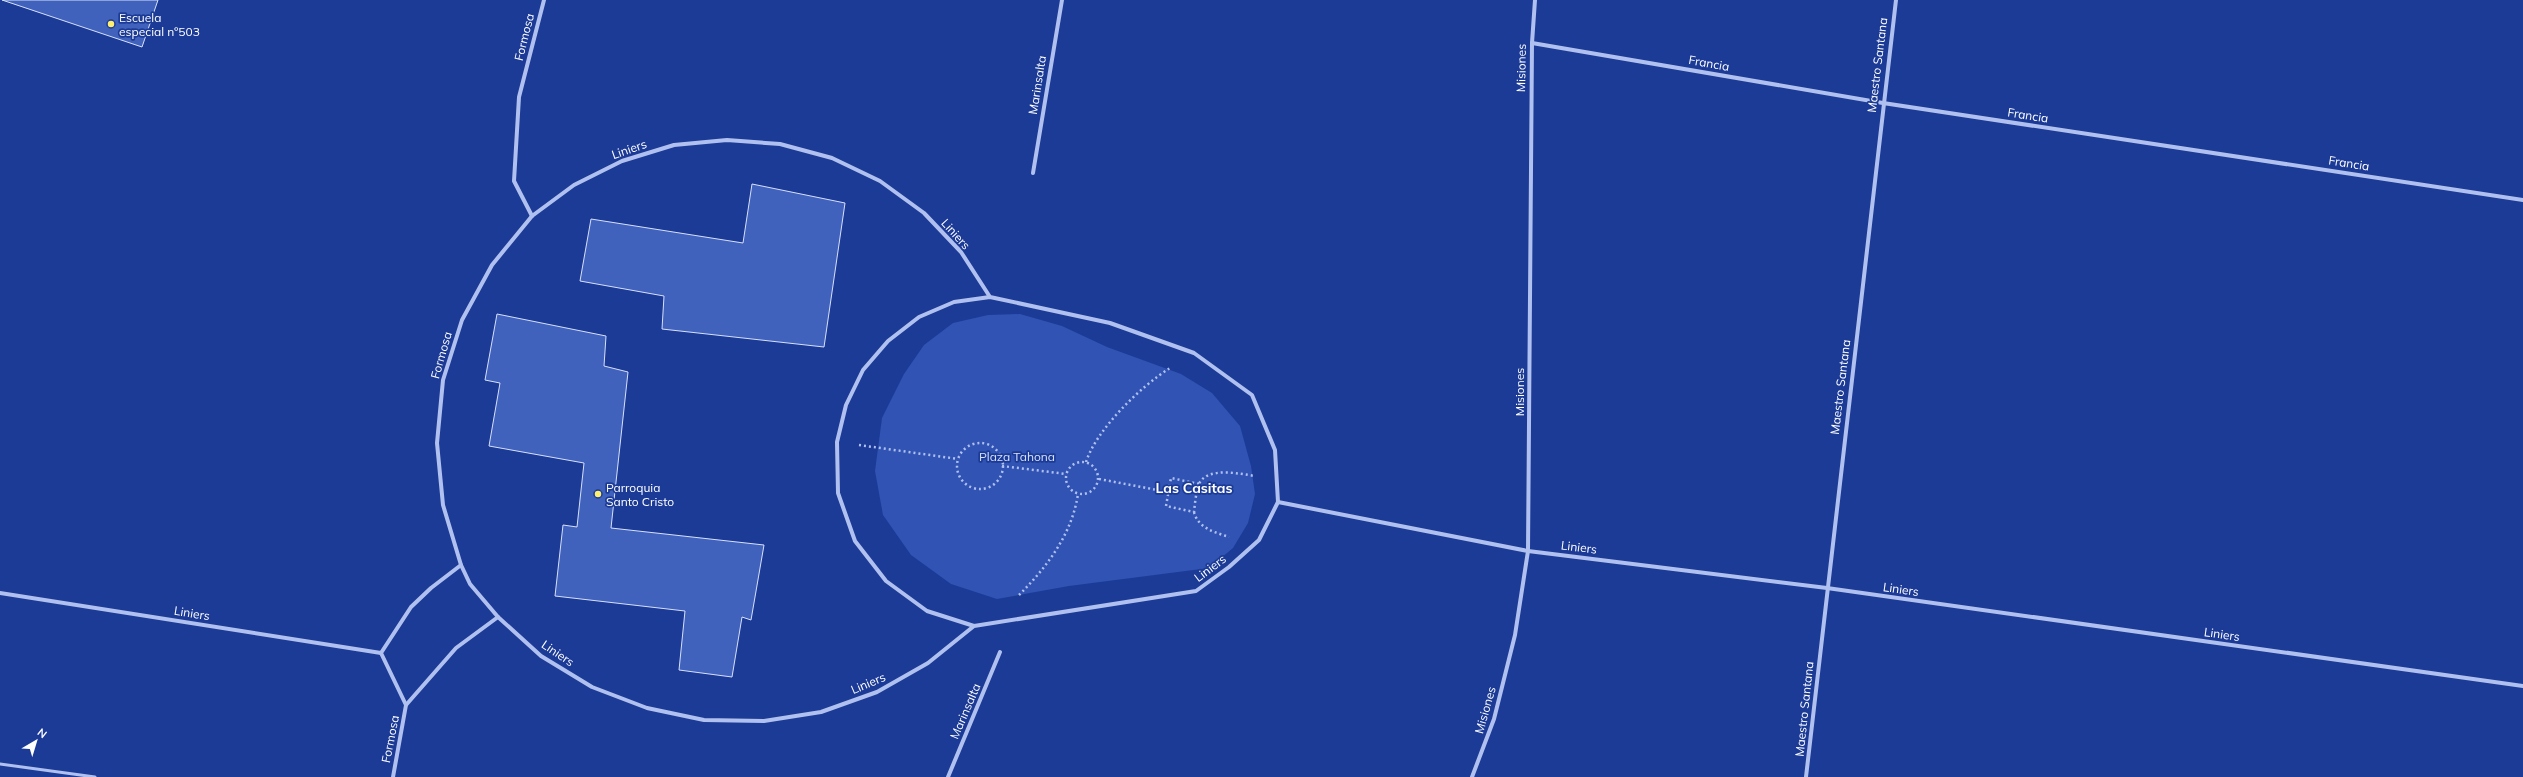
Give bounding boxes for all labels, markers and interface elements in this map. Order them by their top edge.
place label: Escuela especial n°503 [119,10,200,39]
street label: Formosa [511,12,537,62]
street label: Maestro Santana [1864,17,1890,113]
marker: Escuela especial n°503 [106,19,116,29]
street label: Misiones [1513,44,1529,92]
street label: Francia [1687,52,1731,74]
street label: Marinsalta [1025,55,1049,115]
street label: Francia [2007,104,2049,126]
street label: Liniers [610,136,649,162]
street label: Francia [2328,152,2370,174]
street label: Liniers [938,216,974,252]
street label: Formosa [427,330,455,380]
street label: Maestro Santana [1827,339,1853,435]
street label: Misiones [1512,368,1527,416]
park label: Plaza Tahona [979,449,1055,464]
district label: Las Casitas [1155,479,1233,497]
place label: Parroquia Santo Cristo [606,480,674,509]
marker: Parroquia Santo Cristo [593,489,603,499]
street label: Liniers [1560,537,1598,557]
street label: Liniers [1191,551,1229,585]
street label: Liniers [1882,579,1920,599]
street label: Liniers [173,603,211,623]
street label: Liniers [2203,624,2241,644]
street label: Liniers [539,637,577,669]
street label: Maestro Santana [1792,661,1816,757]
street label: Liniers [848,669,888,697]
street label: Marinsalta [947,681,983,741]
street label: Misiones [1471,685,1499,735]
street label: Formosa [378,714,402,764]
north arrow [16,721,56,761]
text: N [35,725,50,741]

